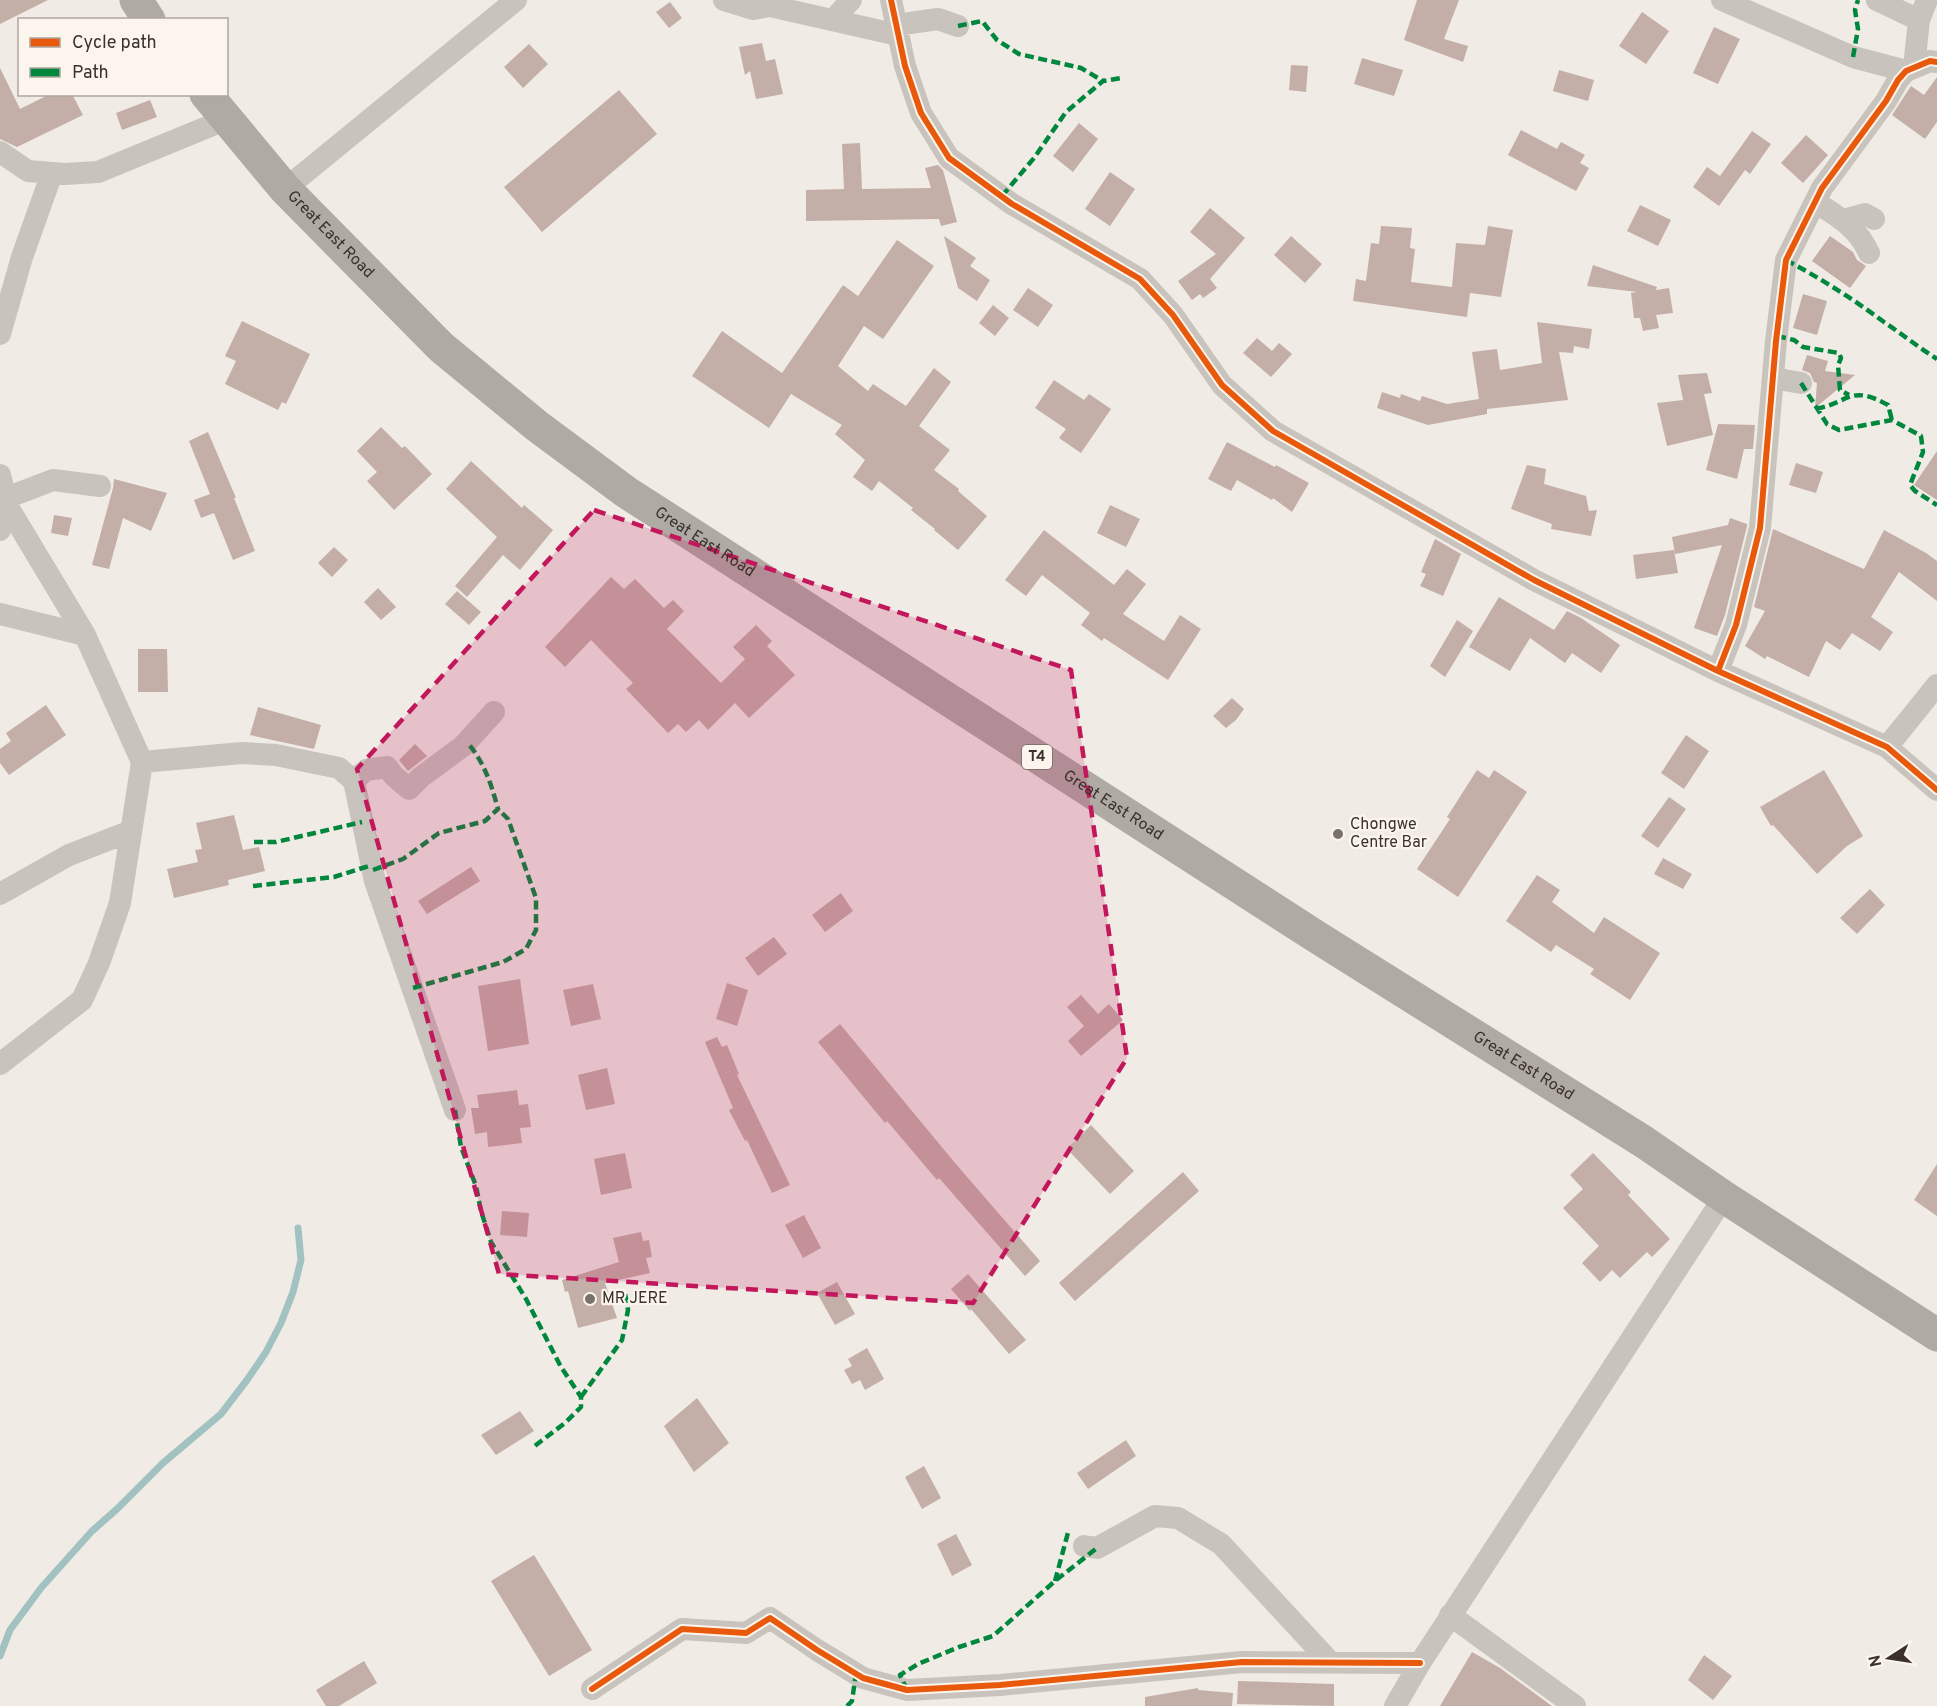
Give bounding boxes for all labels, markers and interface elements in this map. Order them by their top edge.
legend [18,18,228,96]
text: Cycle path [72,32,157,55]
text: Path [72,62,109,85]
street label: Great East Road [283,187,378,283]
street label: Great East Road [650,503,758,582]
road number: T4 [1022,745,1052,769]
street label: Great East Road [1059,766,1167,845]
place label: Chongwe Centre Bar [1350,815,1427,853]
marker: Chongwe Centre Bar [1331,827,1345,841]
street label: Great East Road [1469,1027,1577,1105]
place label: MR JERE [602,1289,668,1309]
marker: MR JERE [583,1292,597,1306]
north arrow [1859,1628,1919,1688]
text: N [1865,1653,1887,1668]

